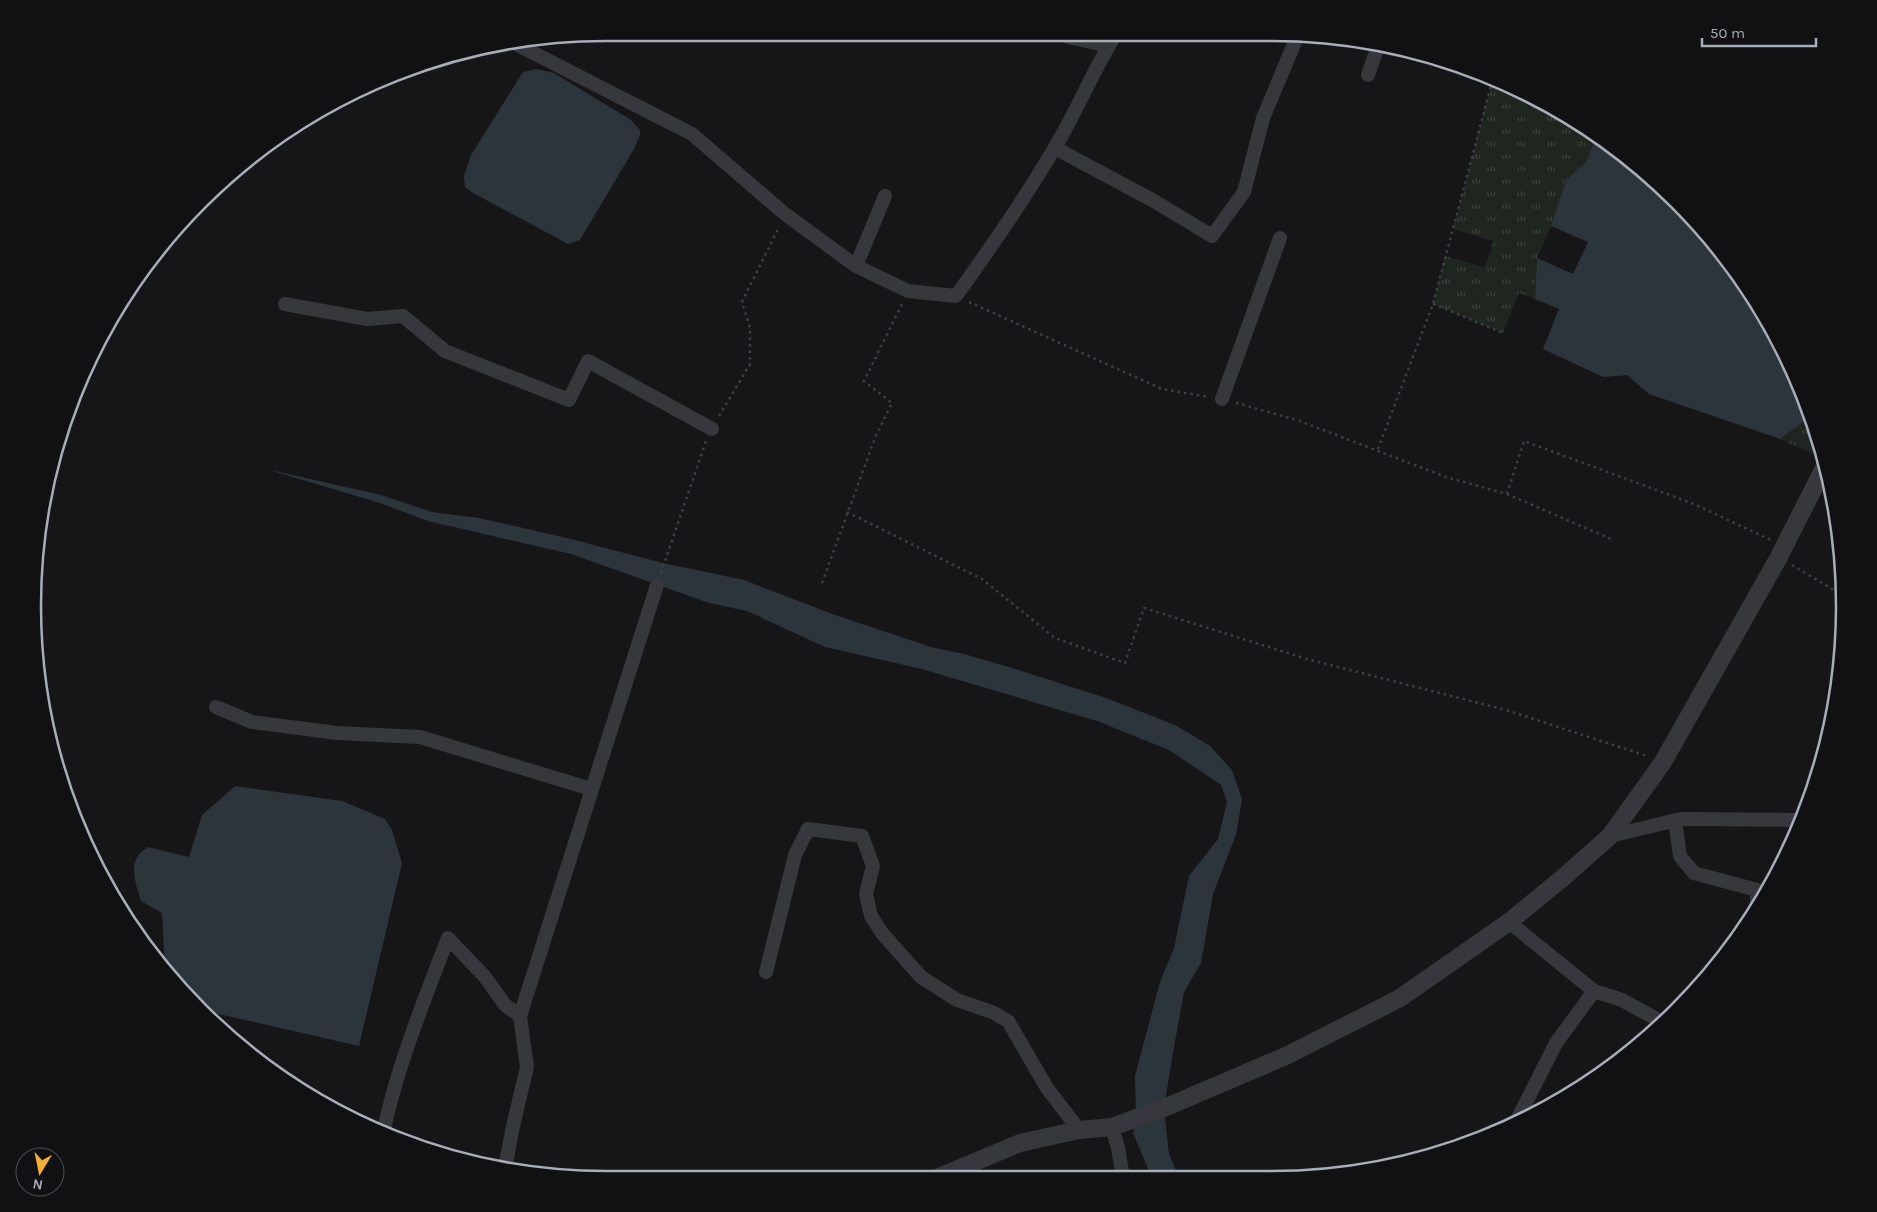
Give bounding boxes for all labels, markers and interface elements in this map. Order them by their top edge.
scale bar [1702,15,1816,47]
text: 50 m [1710,24,1745,42]
north arrow [15,1147,65,1197]
text: N [31,1175,44,1194]

